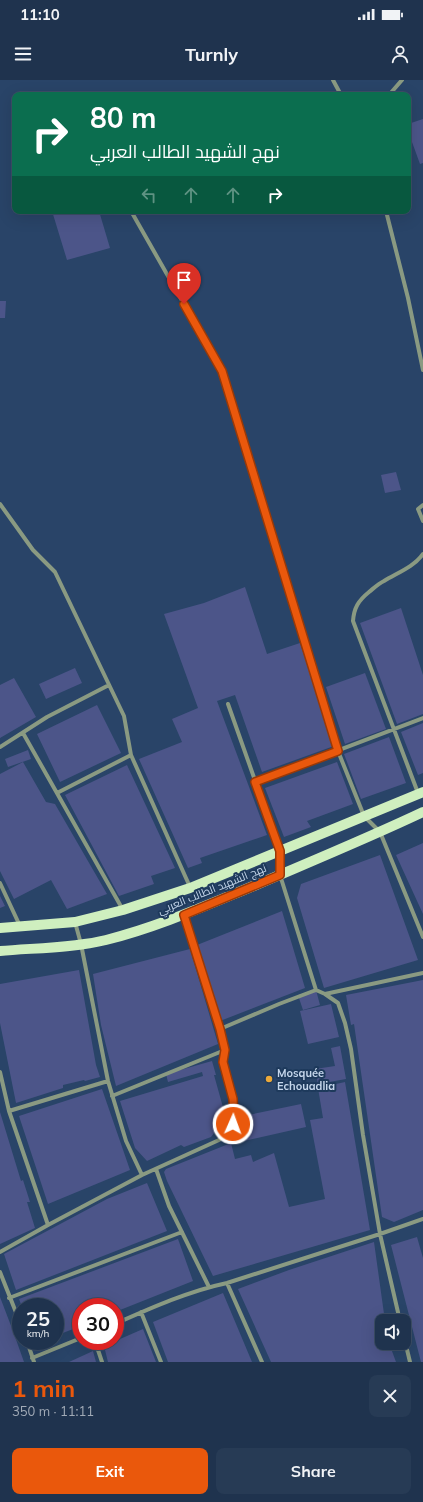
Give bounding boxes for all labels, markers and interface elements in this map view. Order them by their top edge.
text: 11:10 [20,5,60,24]
icon: menu [12,43,34,65]
text: Turnly [185,43,238,66]
icon: person [389,43,411,65]
text: 80 m [90,100,156,135]
icon: right [24,108,76,160]
text: نهج الشهيد الطالب العربي [90,140,280,163]
icon: left [138,184,160,206]
icon: ahead [180,184,202,206]
icon: ahead [222,184,244,206]
icon: right [264,184,286,206]
pin [167,263,201,304]
icon: arrive [173,269,195,291]
street label: نهج الشهيد الطالب العربي [156,861,269,919]
place label: Mosquée Echouadlia [277,1066,335,1093]
marker: Mosquée Echouadlia [264,1074,274,1084]
position arrow [212,1103,254,1145]
speed limit sign: 30 [72,1298,124,1350]
text: 25 [26,1306,50,1331]
map controls [375,1314,411,1350]
button: sound [375,1314,411,1350]
text: km/h [27,1327,49,1340]
text: 1 min [12,1373,75,1403]
button: close [369,1375,411,1417]
text: 350 m · 11:11 [12,1403,94,1419]
button: Exit [12,1448,208,1494]
button: Share [216,1448,411,1494]

